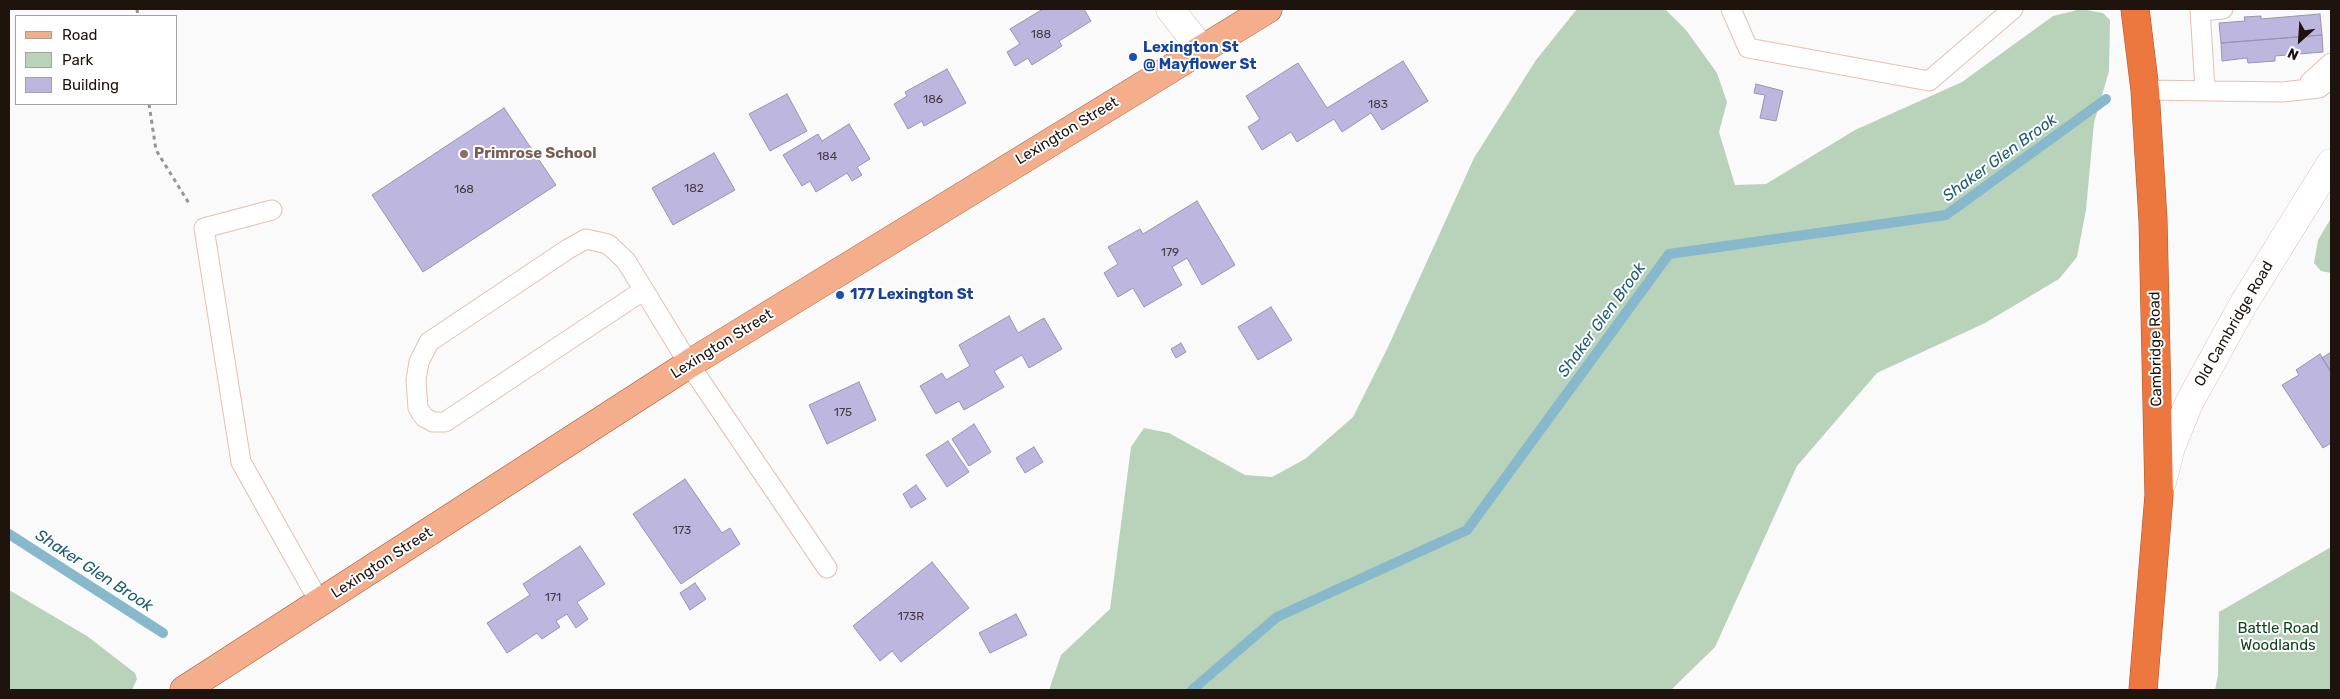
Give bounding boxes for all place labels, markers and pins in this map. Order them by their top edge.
place label: Lexington St @ Mayflower St [1143,39,1257,74]
marker: Lexington St @ Mayflower St [1127,51,1139,63]
place label: Primrose School [474,145,596,163]
marker: Primrose School [458,148,470,160]
place label: 177 Lexington St [850,286,974,304]
marker: 177 Lexington St [834,289,846,301]

